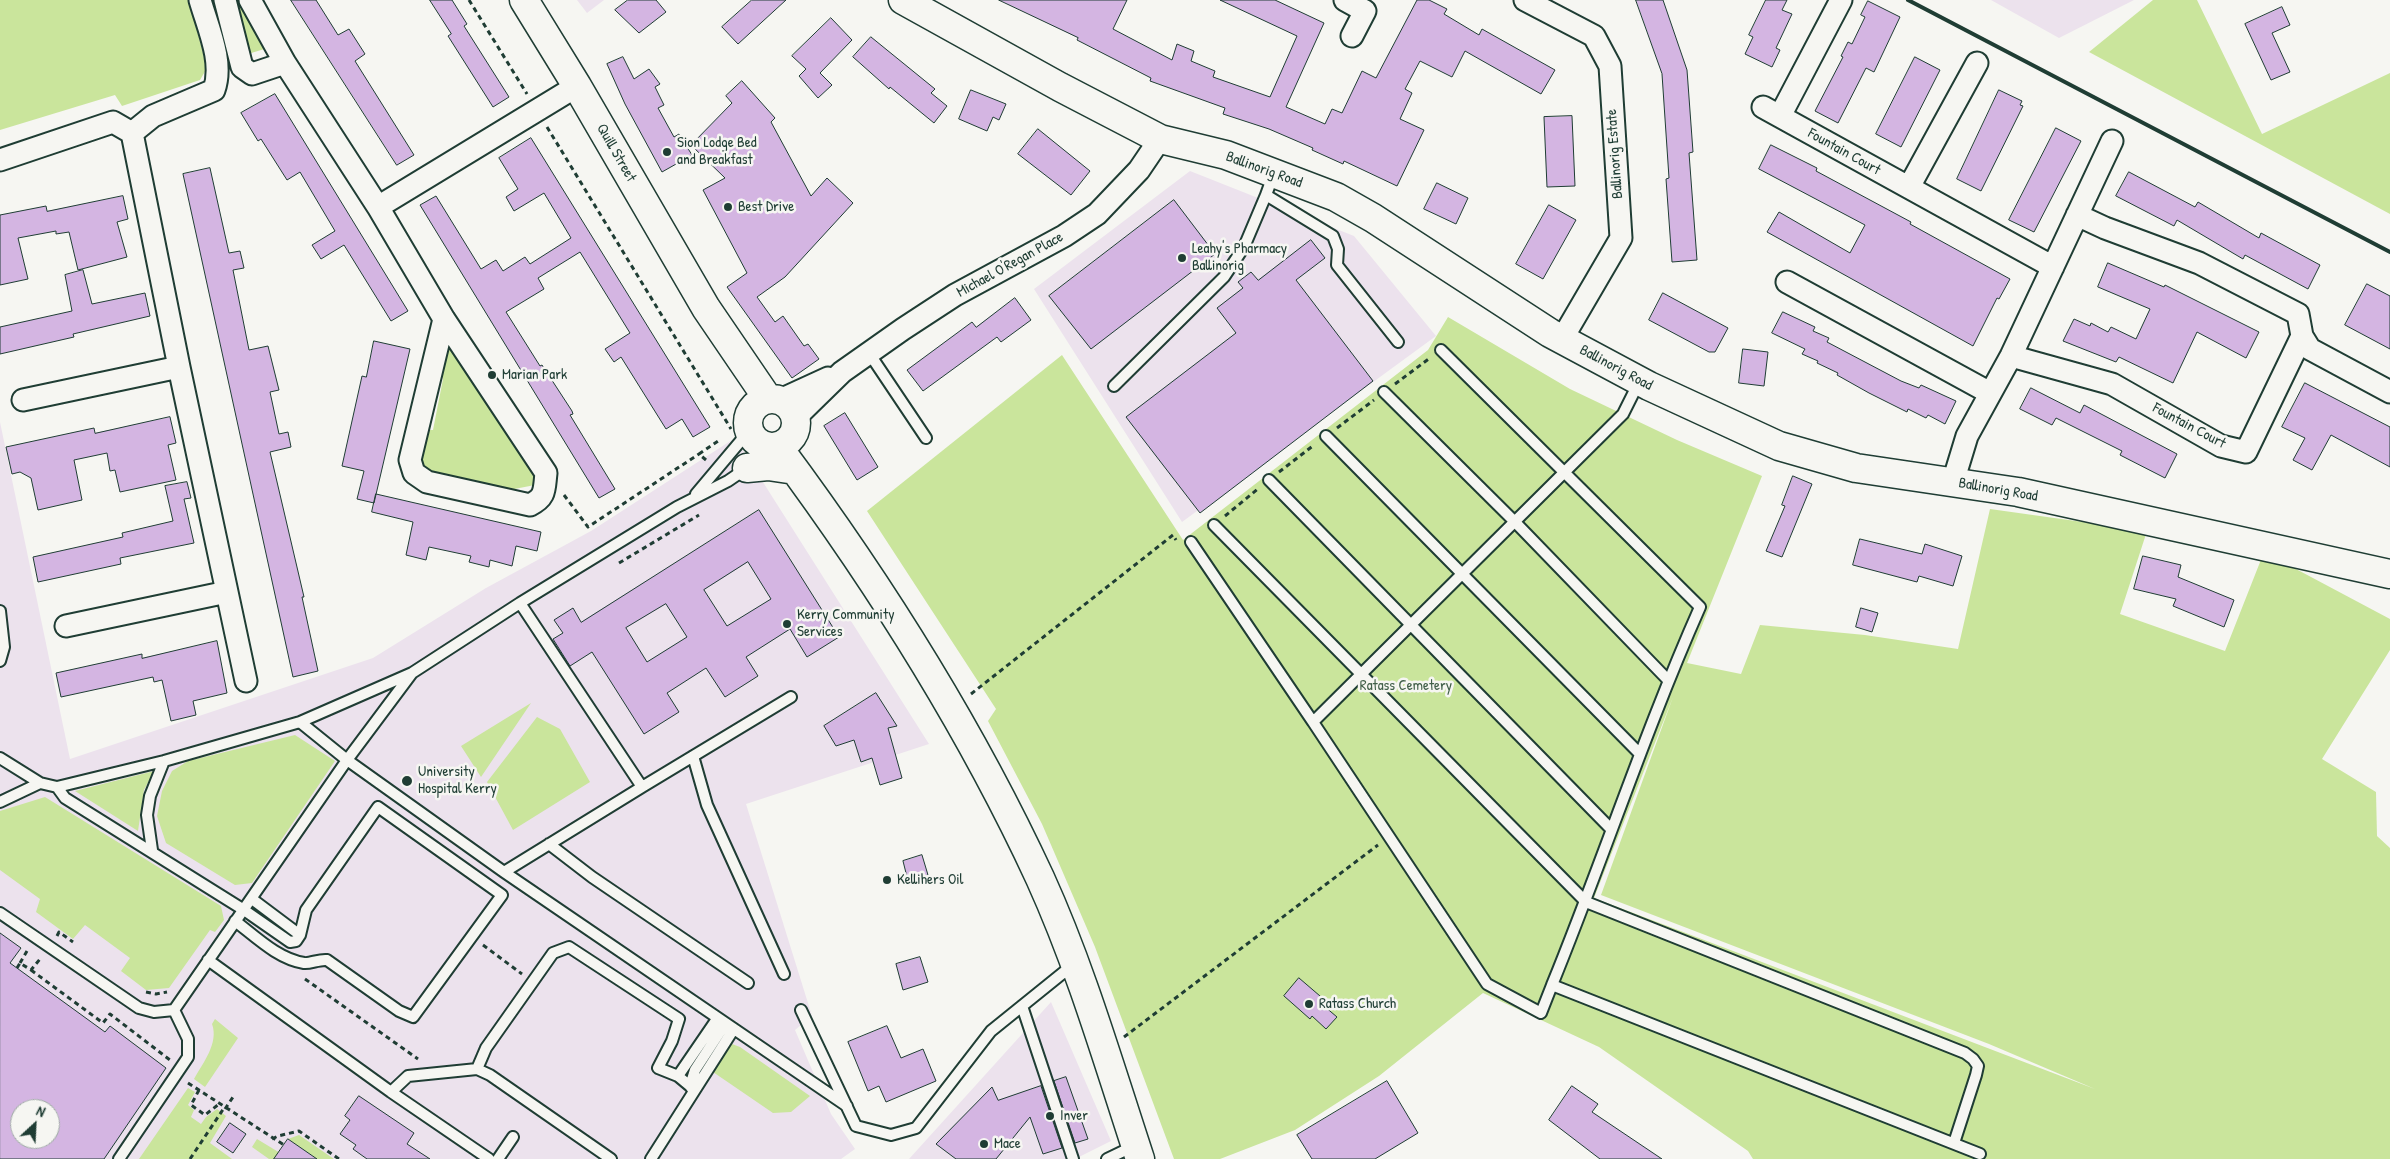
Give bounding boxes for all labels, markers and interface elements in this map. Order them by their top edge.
street label: Ballinorig Estate [1603,108,1627,200]
street label: Quill Street [592,121,640,185]
street label: Fountain Court [1805,125,1883,179]
place label: Sion Lodge Bed and Breakfast [677,134,757,169]
marker: Sion Lodge Bed and Breakfast [661,146,673,158]
street label: Ballinorig Road [1223,148,1305,192]
place label: Best Drive [738,198,794,216]
marker: Best Drive [722,201,734,213]
street label: Michael O'Regan Place [954,228,1066,302]
place label: Leahy's Pharmacy Ballinorig [1192,240,1287,275]
marker: Leahy's Pharmacy Ballinorig [1176,252,1188,264]
street label: Ballinorig Road [1576,341,1656,395]
place label: Marian Park [502,366,567,384]
marker: Marian Park [486,369,498,381]
street label: Fountain Court [2149,399,2229,453]
street label: Ballinorig Road [1957,474,2039,506]
place label: Kerry Community Services [797,606,894,641]
marker: Kerry Community Services [781,618,793,630]
park label: Ratass Cemetery [1360,677,1452,695]
place label: University Hospital Kerry [418,763,497,798]
marker: University Hospital Kerry [400,774,414,788]
place label: Kellihers Oil [897,871,964,889]
marker: Kellihers Oil [881,874,893,886]
place label: Ratass Church [1319,995,1396,1013]
marker: Ratass Church [1303,998,1315,1010]
north arrow [10,1099,60,1149]
text: N [34,1101,49,1121]
place label: Inver [1060,1107,1088,1125]
marker: Inver [1044,1110,1056,1122]
place label: Mace [994,1135,1021,1153]
marker: Mace [978,1138,990,1150]

